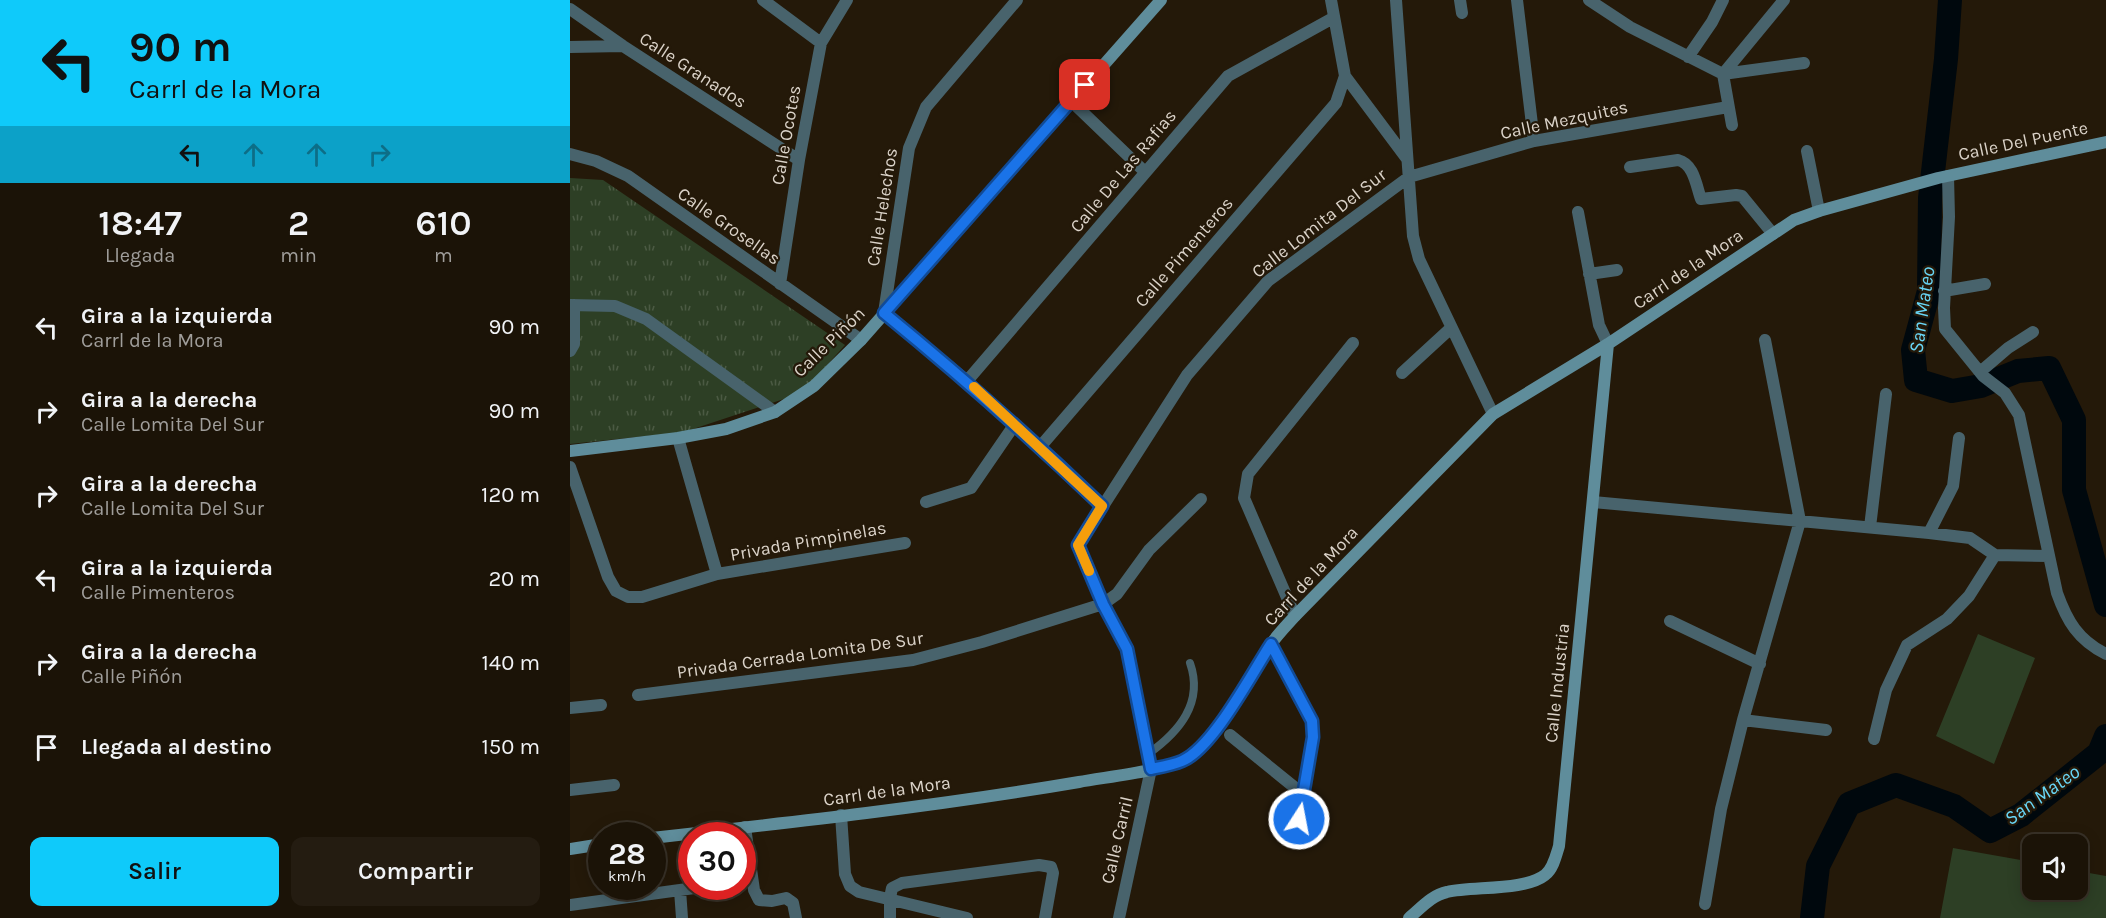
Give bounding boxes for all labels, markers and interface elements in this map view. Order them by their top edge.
text: 90 m [129,22,232,72]
icon: left [30,24,108,102]
street label: Calle Granados [635,27,751,113]
pin [1059,59,1110,110]
icon: arrive [1068,68,1101,101]
text: Carrl de la Mora [129,73,321,105]
street label: Calle Ocotes [766,83,806,187]
street label: Calle Mezquites [1498,96,1630,144]
street label: Calle De Las Rafias [1065,105,1181,237]
street label: Calle Del Puente [1956,117,2090,165]
icon: left [174,138,207,171]
icon: ahead [237,138,270,171]
icon: ahead [300,138,333,171]
icon: right [363,138,396,171]
street label: Calle Helechos [862,146,902,268]
street label: Calle Lomita Del Sur [1247,163,1391,282]
street label: Calle Grosellas [673,182,785,270]
street label: Calle Pimenteros [1130,192,1238,312]
text: 18:47 [98,202,182,244]
text: 2 [288,202,309,244]
text: 610 [415,202,472,244]
street label: Carrl de la Mora [1629,224,1747,314]
text: Llegada [105,244,175,267]
text: min [280,244,317,267]
text: m [434,244,453,267]
water label: San Mateo [1905,265,1939,355]
street label: Calle Piñón [788,302,870,382]
text: Gira a la izquierda [81,303,273,329]
icon: left [30,311,63,344]
text: 90 m [488,314,540,340]
text: Carrl de la Mora [81,329,223,352]
text: Gira a la derecha [81,387,257,413]
icon: right [30,395,63,428]
text: 90 m [488,398,540,424]
text: Calle Lomita Del Sur [81,413,264,436]
text: Gira a la derecha [81,471,257,497]
icon: right [30,479,63,512]
text: 120 m [481,482,540,508]
text: Calle Lomita Del Sur [81,497,264,520]
street label: Privada Pimpinelas [728,516,888,566]
street label: Carrl de la Mora [1259,522,1363,630]
text: Gira a la izquierda [81,555,273,581]
icon: left [30,563,63,596]
text: 20 m [488,566,540,592]
text: Calle Pimenteros [81,581,235,604]
street label: Calle Industria [1540,622,1574,744]
street label: Privada Cerrada Lomita De Sur [675,627,925,683]
text: Gira a la derecha [81,639,257,665]
icon: right [30,647,63,680]
text: 140 m [482,650,540,676]
text: Calle Piñón [81,665,183,688]
icon: arrive [30,731,63,764]
text: Llegada al destino [81,734,272,760]
text: 150 m [481,734,540,760]
water label: San Mateo [2000,760,2084,830]
street label: Carrl de la Mora [822,771,952,811]
position arrow [1267,787,1331,851]
street label: Calle Carril [1096,794,1138,886]
speed limit sign: 30 [678,822,756,900]
map controls [2022,834,2088,900]
button: sound [2022,834,2088,900]
text: 28 [608,836,646,872]
button: Salir [30,837,279,906]
button: Compartir [291,837,540,906]
text: km/h [608,867,646,885]

